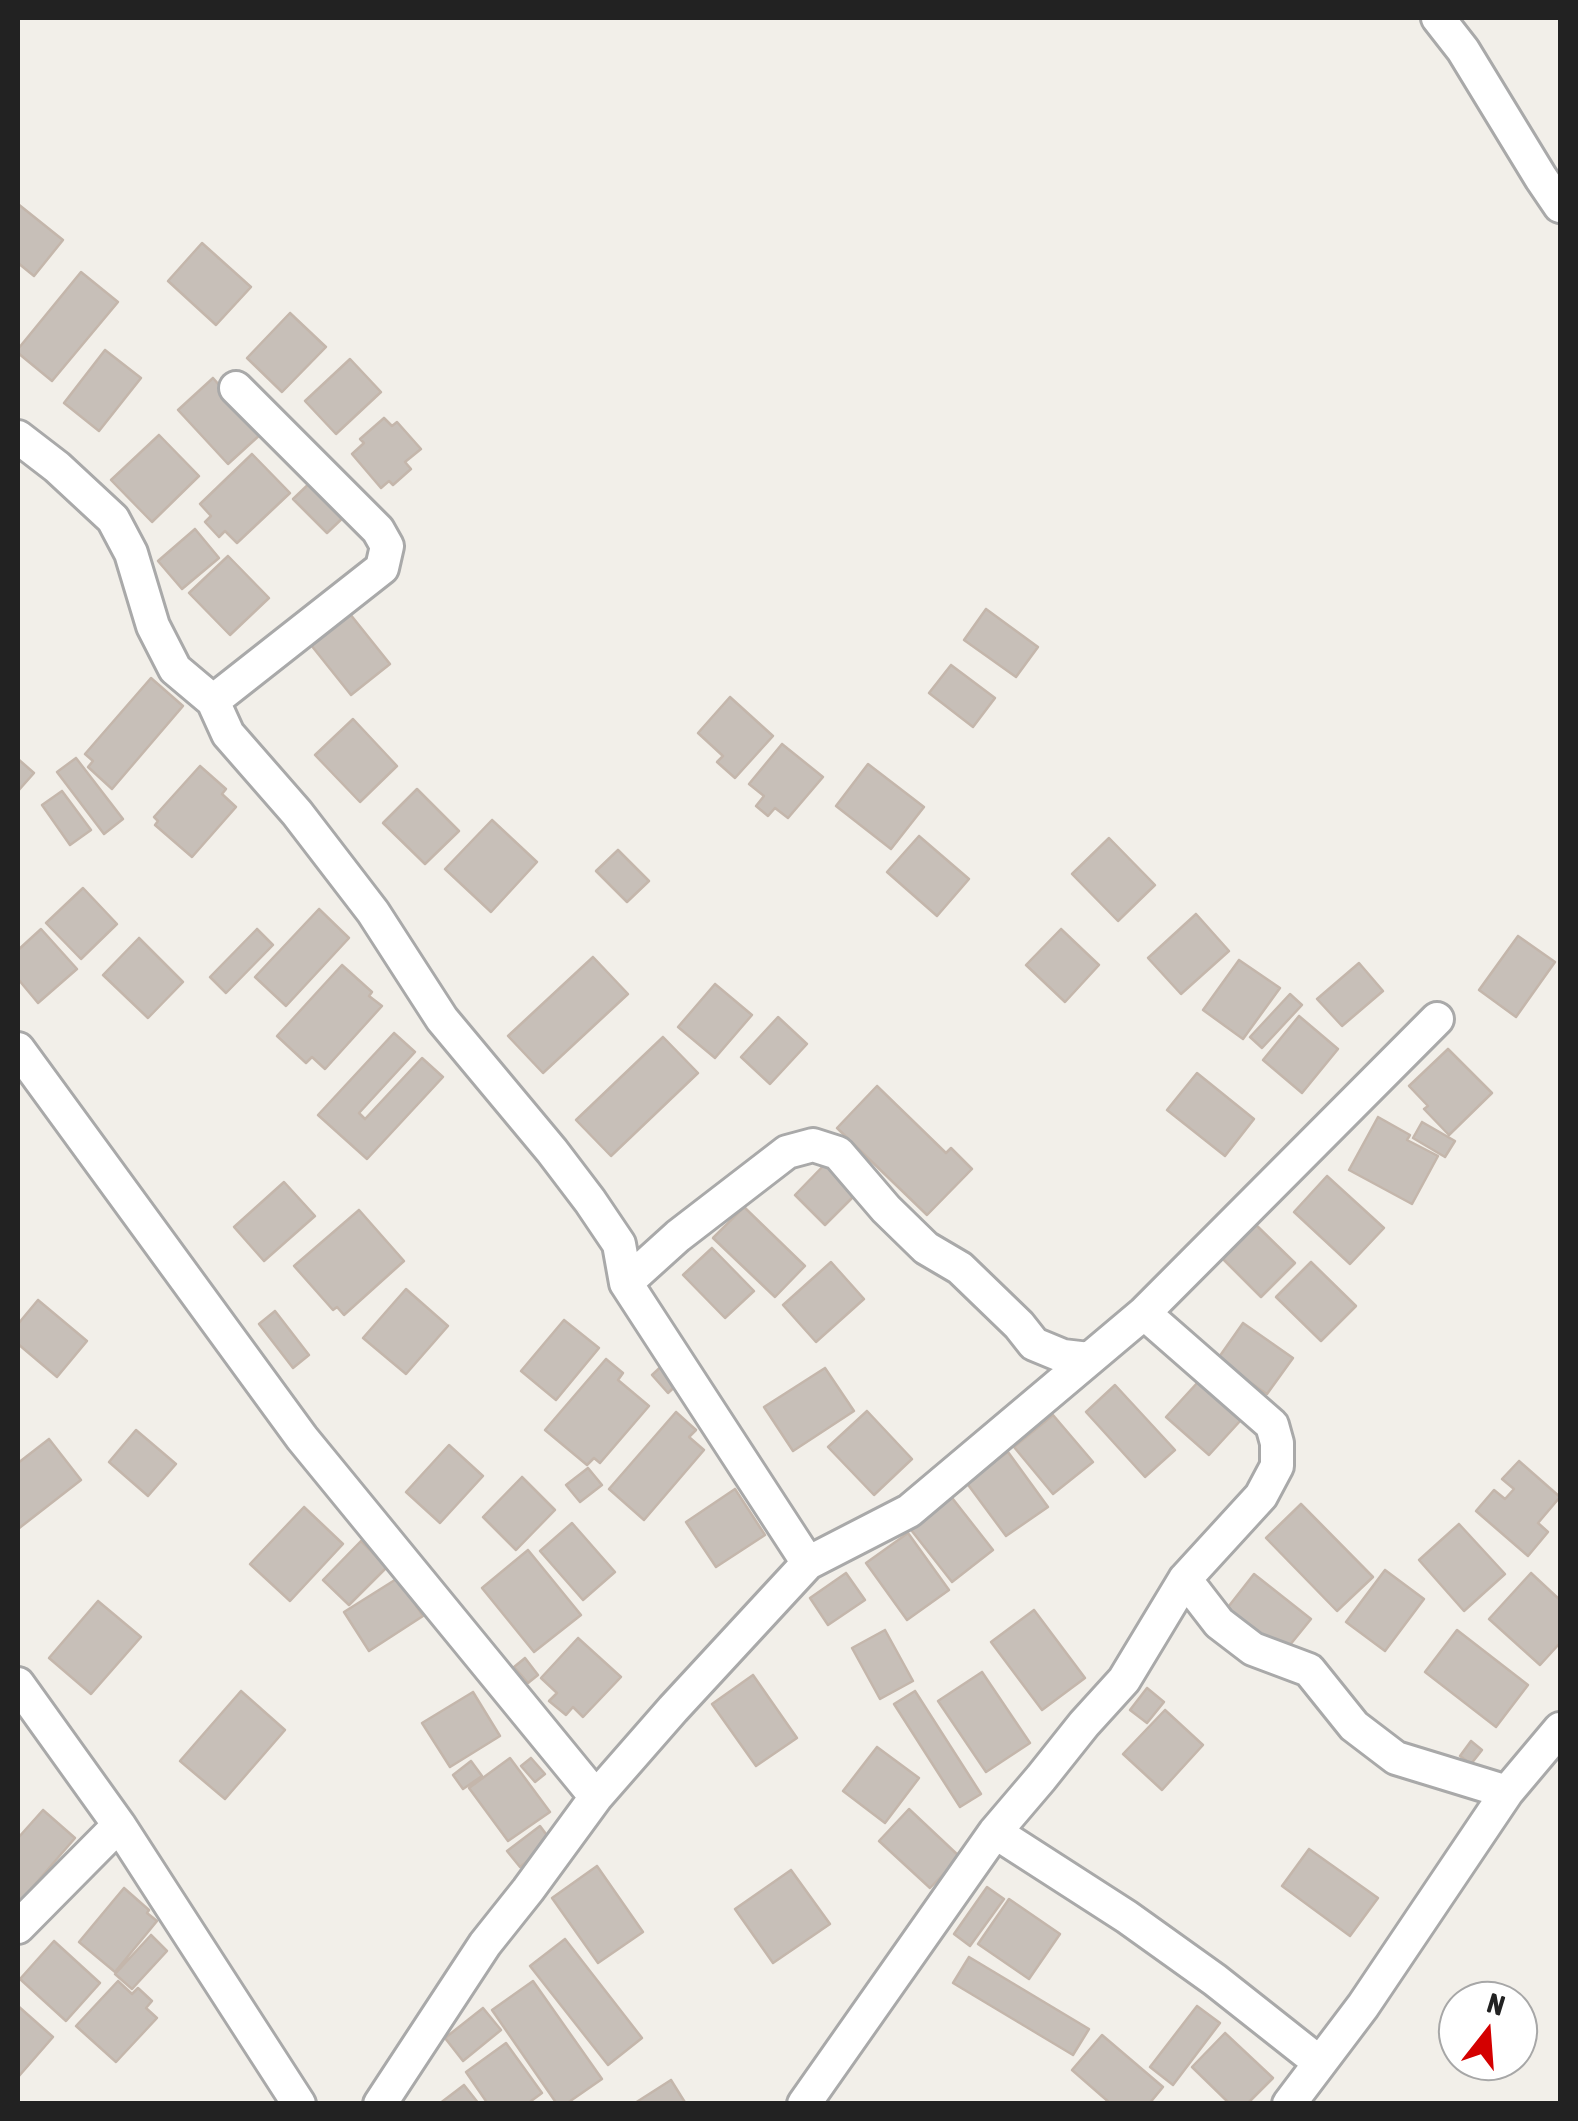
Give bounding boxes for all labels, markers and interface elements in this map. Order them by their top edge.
north arrow [1438,1981,1538,2081]
text: N [1484,1987,1509,2022]

